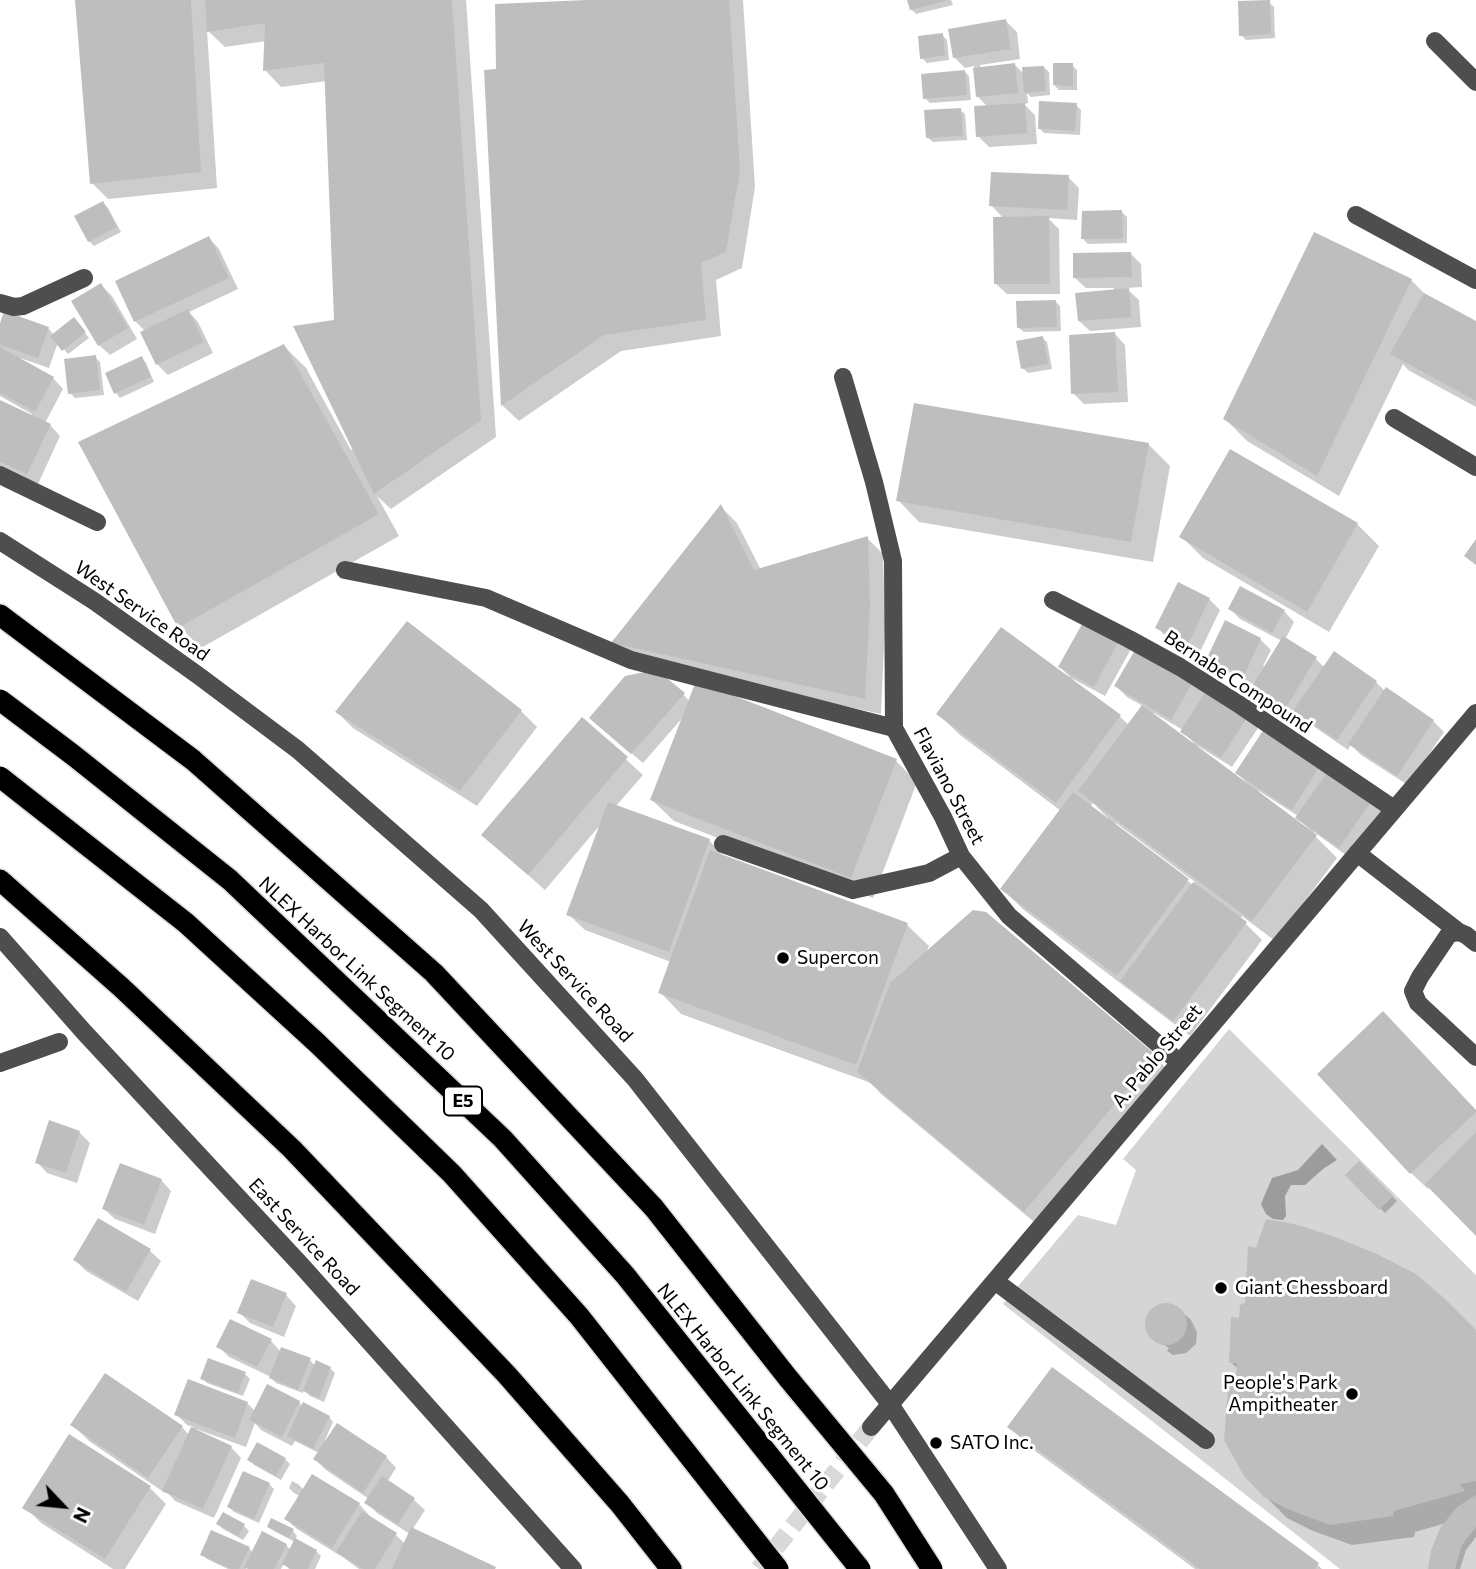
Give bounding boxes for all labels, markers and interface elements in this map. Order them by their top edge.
street label: West Service Road [70,556,214,666]
street label: Bernabe Compound [1160,626,1316,738]
street label: Flaviano Street [909,723,989,849]
street label: NLEX Harbor Link Segment 10 [254,872,460,1066]
street label: West Service Road [512,915,638,1047]
place label: Supercon [797,947,879,969]
marker: Supercon [775,950,791,966]
street label: A. Pablo Street [1107,1000,1207,1112]
road number: E5 [444,1086,482,1116]
street label: East Service Road [244,1174,364,1300]
place label: Giant Chessboard [1235,1277,1388,1299]
street label: NLEX Harbor Link Segment 10 [652,1279,834,1495]
marker: Giant Chessboard [1213,1280,1229,1296]
place label: People's Park Ampitheater [1223,1372,1338,1416]
marker: People's Park Ampitheater [1344,1386,1360,1402]
place label: SATO Inc. [950,1432,1033,1454]
marker: SATO Inc. [928,1435,944,1451]
north arrow [28,1471,98,1541]
text: N [69,1504,96,1527]

